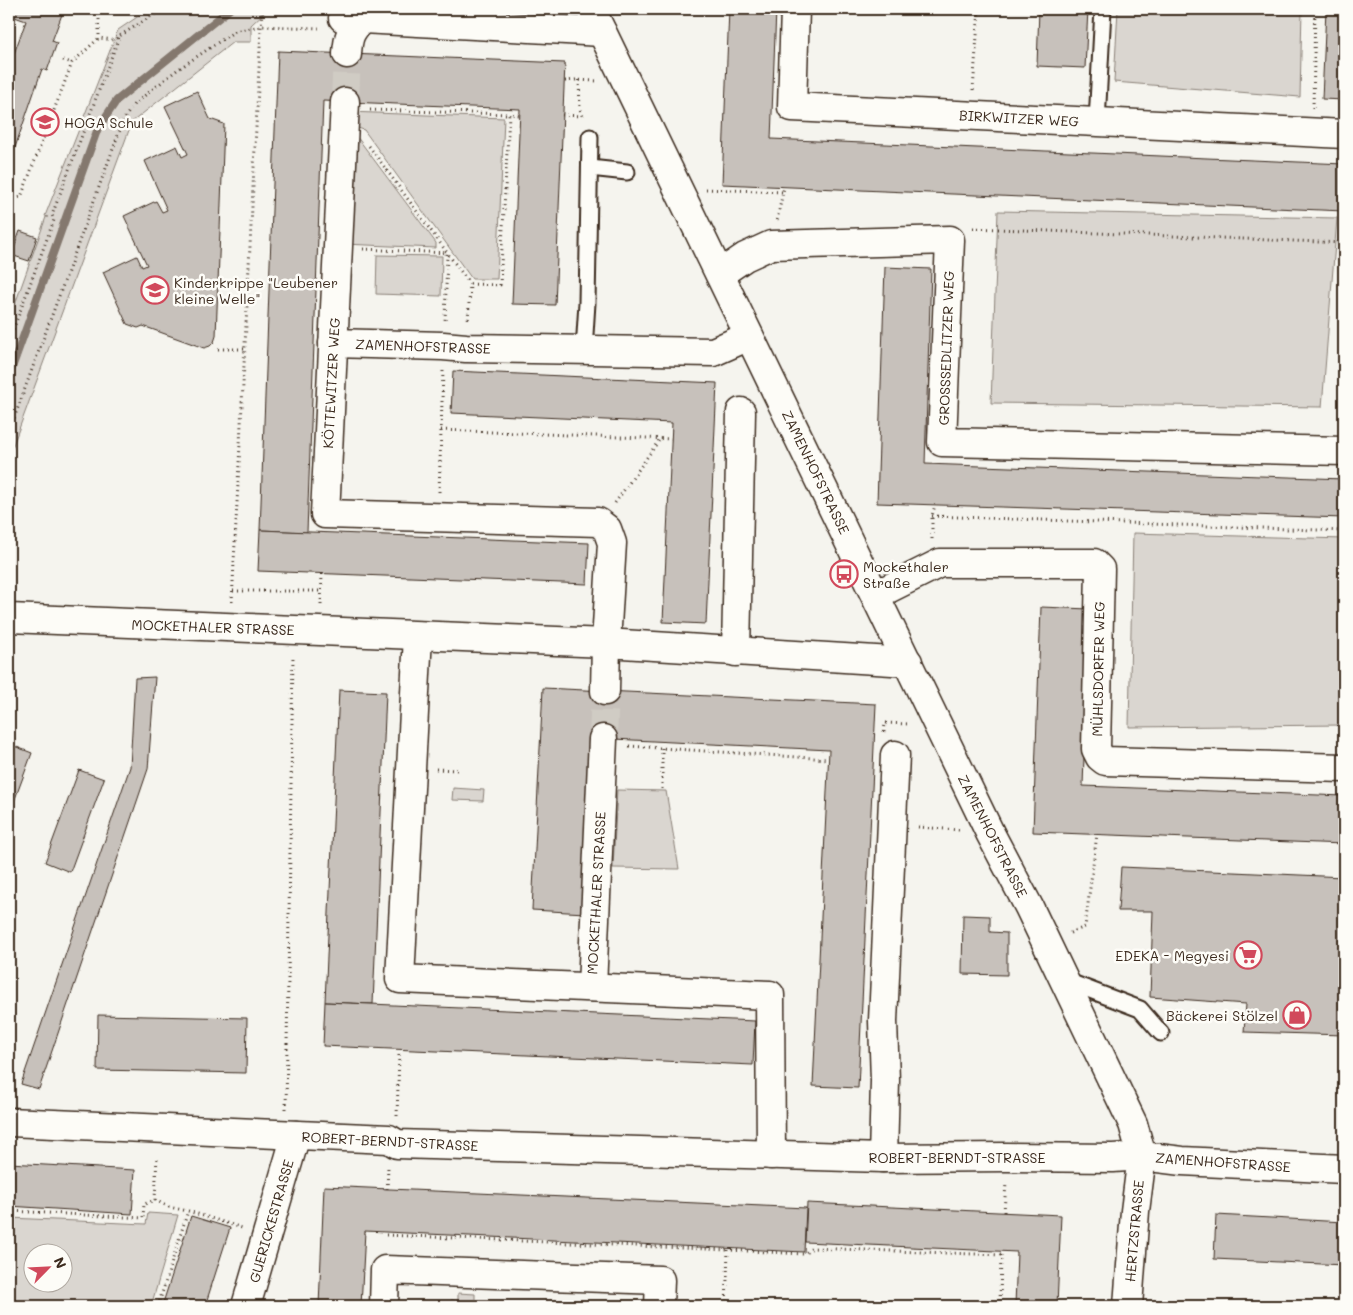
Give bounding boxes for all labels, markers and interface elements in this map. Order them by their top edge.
street label: BIRKWITZER WEG [959,105,1079,131]
school or university icon: HOGA Schule [30,107,60,137]
place label: HOGA Schule [64,113,153,132]
street label: GROSSSEDLITZER WEG [934,270,958,426]
place label: Kinderkrippe "Leubener kleine Welle" [174,273,338,308]
school or university icon: Kinderkrippe "Leubener kleine Welle" [140,275,170,305]
street label: KÖTTEWITZER WEG [318,317,344,449]
street label: ZAMENHOFSTRASSE [355,334,491,358]
street label: ZAMENHOFSTRASSE [778,407,854,537]
place label: Mockethaler Straße [863,557,949,592]
bus stop icon: Mockethaler Straße [829,559,859,589]
street label: MÜHLSDORFER WEG [1087,601,1109,737]
street label: MOCKETHALER STRASSE [131,615,295,639]
street label: ZAMENHOFSTRASSE [954,771,1032,901]
street label: MOCKETHALER STRASSE [582,811,610,975]
supermarket icon: EDEKA - Megyesi [1233,940,1263,970]
place label: EDEKA - Megyesi [1115,946,1229,965]
shop icon: Bäckerei Stölzel [1282,1000,1312,1030]
place label: Bäckerei Stölzel [1166,1006,1278,1025]
street label: ROBERT-BERNDT-STRASSE [301,1127,479,1155]
street label: ROBERT-BERNDT-STRASSE [869,1148,1045,1167]
street label: ZAMENHOFSTRASSE [1155,1148,1291,1176]
street label: GUERICKESTRASSE [244,1157,298,1285]
street label: HERTZSTRASSE [1120,1179,1148,1283]
north arrow [22,1242,72,1292]
text: N [49,1254,71,1271]

